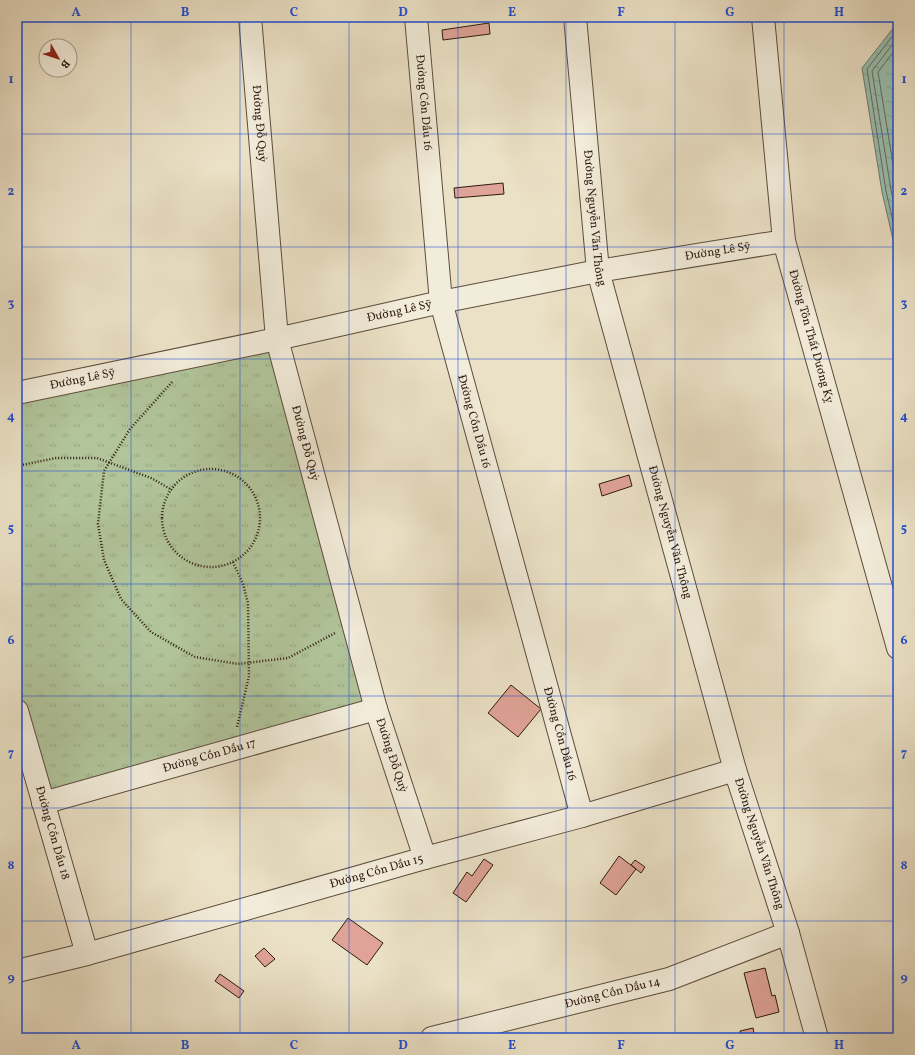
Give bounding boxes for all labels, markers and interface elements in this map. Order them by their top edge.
text: A [71,4,81,22]
text: B [181,4,190,22]
text: C [290,4,298,22]
text: D [398,4,408,22]
text: E [508,4,516,22]
text: F [617,4,625,22]
text: G [725,4,735,22]
text: H [834,4,844,22]
north arrow [38,38,78,78]
street label: Đường Cồn Dầu 16 [411,54,436,152]
text: B [56,56,73,71]
text: 1 [8,71,14,89]
text: 1 [901,71,907,89]
street label: Đường Đỗ Quỳ [248,84,270,163]
street label: Đường Nguyễn Văn Thông [579,149,610,288]
text: 2 [8,183,15,201]
text: 2 [901,183,908,201]
street label: Đường Lê Sỹ [684,238,752,265]
street label: Đường Tôn Thất Dương Kỵ [784,268,837,405]
text: 3 [8,295,15,313]
text: 3 [901,295,908,313]
street label: Đường Lê Sỹ [365,296,434,326]
street label: Đường Lê Sỹ [49,365,117,394]
street label: Đường Cồn Dầu 16 [453,373,494,470]
street label: Đường Đỗ Quỳ [287,404,323,483]
text: 4 [7,408,15,426]
text: 4 [900,408,908,426]
street label: Đường Nguyễn Văn Thông [644,464,696,601]
text: 5 [8,520,14,538]
text: 5 [901,520,907,538]
text: 6 [7,632,15,650]
text: 6 [900,632,908,650]
street label: Đường Cồn Dầu 16 [539,685,580,783]
street label: Đường Đỗ Quỳ [372,716,411,795]
street label: Đường Cồn Dầu 17 [161,735,258,777]
text: 7 [8,745,14,763]
text: 7 [901,745,907,763]
street label: Đường Nguyễn Văn Thông [730,776,788,912]
street label: Đường Cồn Dầu 18 [31,784,73,882]
street label: Đường Cồn Dầu 15 [328,851,425,893]
text: 8 [7,857,15,875]
text: 8 [900,857,908,875]
text: 9 [7,969,15,987]
text: 9 [900,969,908,987]
street label: Đường Cồn Dầu 14 [563,973,662,1013]
text: A [71,1037,81,1055]
text: B [181,1037,190,1055]
text: C [290,1037,298,1055]
text: D [398,1037,408,1055]
text: E [508,1037,516,1055]
text: F [617,1037,625,1055]
text: G [725,1037,735,1055]
text: H [834,1037,844,1055]

